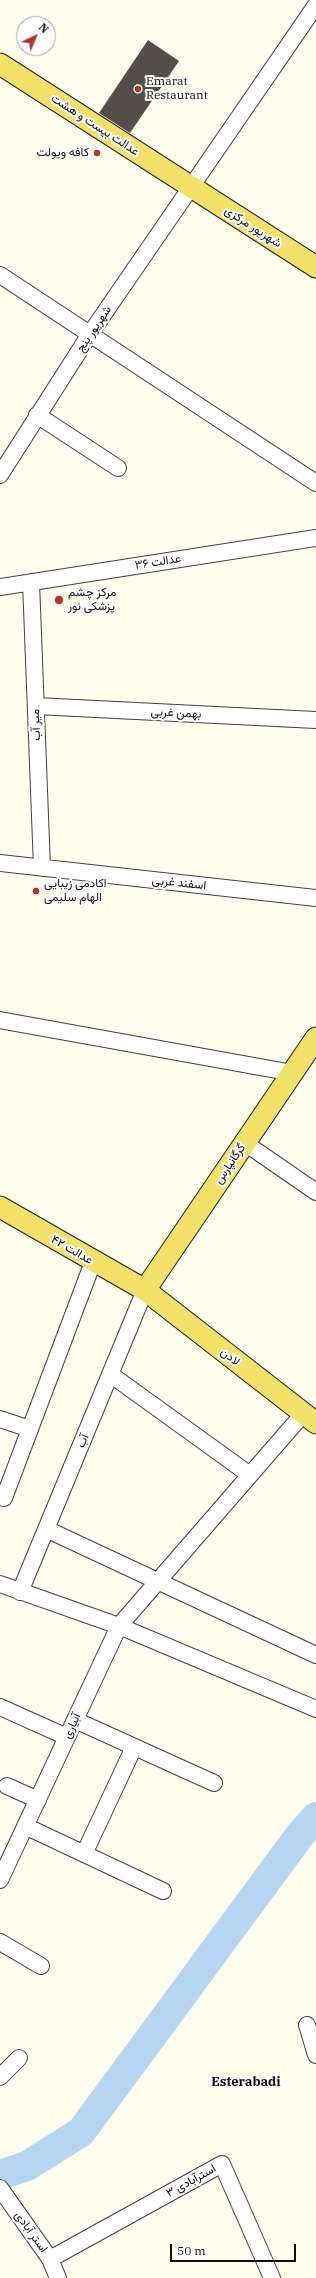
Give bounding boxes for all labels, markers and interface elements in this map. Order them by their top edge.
north arrow [16,16,56,56]
text: N [36,20,52,36]
place label: Emarat Restaurant [146,75,208,103]
marker: Emarat Restaurant [133,84,143,94]
street label: عدالت بیست و هشت [48,91,142,159]
place label: کافه ویولت [36,146,89,160]
marker: کافه ویولت [92,148,102,158]
street label: شهریور مرکزی [222,203,284,251]
street label: شهریور پنج [73,303,115,355]
street label: عدالت ۳۶ [134,551,182,573]
place label: مرکز چشم پزشکی نور [68,586,116,614]
marker: مرکز چشم پزشکی نور [53,594,65,606]
street label: بهمن غربی [150,704,202,722]
street label: میر آب [28,709,44,741]
street label: اسفند غربی [151,873,207,893]
place label: اکادمی زیبایی الهام سلیمی [44,877,107,905]
marker: اکادمی زیبایی الهام سلیمی [31,886,41,896]
street label: گرگانپارس [211,1141,249,1187]
street label: عدالت ۴۲ [49,1232,95,1268]
street label: لادن [217,1345,243,1369]
street label: آب [74,1432,92,1450]
street label: آبیاری [60,1711,84,1741]
district label: Esterabadi [211,2074,281,2090]
street label: استرآبادی ۳ [164,2161,218,2201]
street label: استر آبادی [11,2208,51,2256]
scale bar [172,2236,298,2262]
text: 50 m [177,2243,206,2258]

